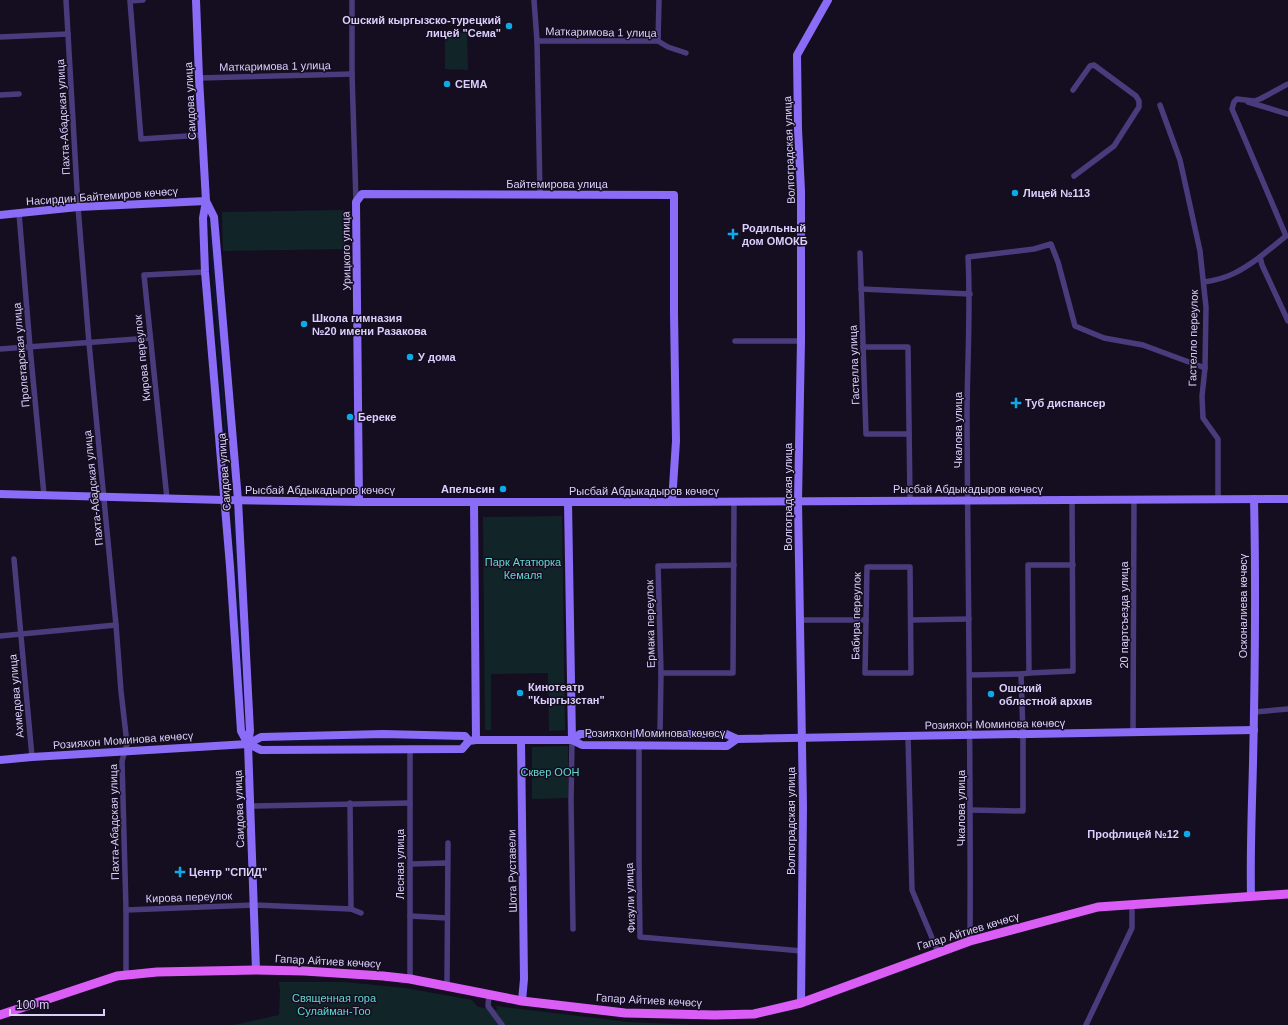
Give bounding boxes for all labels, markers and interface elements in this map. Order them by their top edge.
place label: Ошский кыргызско-турецкий лицей "Сема" [342,14,501,39]
marker: Ошский кыргызско-турецкий лицей "Сема" [504,21,514,31]
street label: Маткаримова 1 улица [545,25,658,39]
street label: Пахта-Абадская улица [54,58,72,175]
street label: Маткаримова 1 улица [219,59,332,73]
street label: Саидова улица [182,61,198,140]
place label: СЕМА [455,78,487,90]
marker: СЕМА [442,79,452,89]
street label: Волгоградская улица [781,95,797,204]
street label: Байтемирова улица [506,178,609,190]
street label: Насирдин Байтемиров көчөсү [26,185,179,207]
place label: Лицей №113 [1023,187,1090,199]
marker: Лицей №113 [1010,188,1020,198]
street label: Урицкого улица [339,210,353,291]
place label: Родильный дом ОМОКБ [742,222,808,247]
marker: Родильный дом ОМОКБ [727,228,739,240]
street label: Гастелло переулок [1186,289,1200,386]
street label: Пролетарская улица [10,301,32,408]
place label: Школа гимназия №20 имени Разакова [312,312,428,337]
street label: Кирова переулок [131,314,152,402]
marker: Школа гимназия №20 имени Разакова [299,319,309,329]
street label: Гастелла улица [847,324,861,405]
place label: У дома [418,351,456,363]
marker: У дома [405,352,415,362]
street label: Чкалова улица [952,391,964,468]
marker: Туб диспансер [1010,397,1022,409]
place label: Туб диспансер [1025,397,1106,409]
place label: Береке [358,411,396,423]
marker: Береке [345,412,355,422]
street label: Пахта-Абадская улица [81,429,105,546]
street label: Саидова улица [215,432,233,511]
street label: Волгоградская улица [782,442,794,551]
place label: Апельсин [441,483,495,495]
street label: Рысбай Абдыкадыров көчөсү [893,483,1043,495]
street label: Рысбай Абдыкадыров көчөсү [245,484,395,496]
marker: Апельсин [498,484,508,494]
street label: Рысбай Абдыкадыров көчөсү [569,485,719,497]
street label: Осконалиева көчөсү [1237,553,1249,658]
park label: Парк Ататюрка Кемаля [485,556,562,581]
street label: 20 партсъезда улица [1118,561,1130,669]
street label: Бабира переулок [849,572,863,660]
street label: Ермака переулок [643,580,657,668]
street label: Ахмедова улица [6,653,26,738]
place label: Кинотеатр "Кыргызстан" [528,681,605,706]
place label: Ошский областной архив [999,682,1093,707]
marker: Кинотеатр "Кыргызстан" [515,688,525,698]
marker: Ошский областной архив [986,689,996,699]
street label: Розияхон Моминова көчөсү [925,717,1066,731]
street label: Розияхон Моминова көчөсү [585,727,726,739]
street label: Розияхон Моминова көчөсү [52,729,194,751]
street label: Пахта-Абадская улица [107,763,121,880]
park label: Сквер ООН [521,766,579,778]
street label: Волгоградская улица [785,766,797,875]
street label: Саидова улица [232,769,246,848]
street label: Чкалова улица [955,769,967,846]
street label: Лесная улица [394,828,406,899]
place label: Профлицей №12 [1087,828,1179,840]
street label: Шота Руставели [505,829,519,913]
marker: Профлицей №12 [1182,829,1192,839]
street label: Физули улица [623,862,637,933]
marker: Центр "СПИД" [174,866,186,878]
place label: Центр "СПИД" [189,866,267,878]
street label: Кирова переулок [146,889,233,905]
street label: Гапар Айтиев көчөсү [915,910,1021,952]
street label: Гапар Айтиев көчөсү [275,952,382,970]
scale bar [10,991,104,1017]
street label: Гапар Айтиев көчөсү [596,991,703,1009]
park label: Священная гора Сулайман-Тоо [292,992,377,1017]
text: 100 m [16,998,49,1012]

